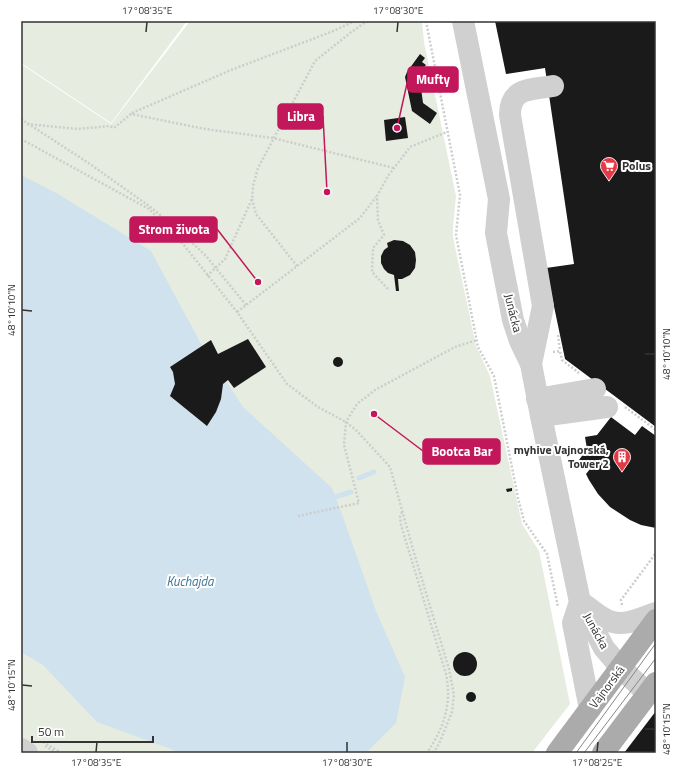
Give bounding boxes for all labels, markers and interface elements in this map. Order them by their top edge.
text: 17°08'35"E [122,3,173,18]
text: 17°08'30"E [373,3,424,18]
callout: Mufty [408,67,458,92]
text: Mufty [416,69,451,89]
callout: Libra [278,104,323,129]
text: Libra [287,106,315,126]
supermarket icon: Polus [599,156,619,181]
place label: Polus [622,156,651,175]
callout: Strom života [130,217,217,242]
text: Strom života [138,219,210,239]
text: 48°10'10"N [4,284,19,336]
street label: Junácka [500,292,527,334]
text: 48°10'10"N [659,328,674,380]
callout: Bootca Bar [423,439,500,464]
place label: myhive Vajnorská, Tower 2 [514,440,609,473]
text: Bootca Bar [431,441,493,461]
building icon: myhive Vajnorská, Tower 2 [612,447,632,472]
water label: Kuchajda [167,571,215,591]
street label: Junácka [579,609,614,653]
text: 48°10'15"N [4,659,19,711]
street label: Vajnorská [584,661,629,712]
text: 48°10'15"N [659,703,674,755]
scale bar [32,718,153,744]
text: 50 m [38,722,64,741]
text: 17°08'35"E [71,755,122,770]
text: 17°08'30"E [322,755,373,770]
text: 17°08'25"E [572,755,623,770]

